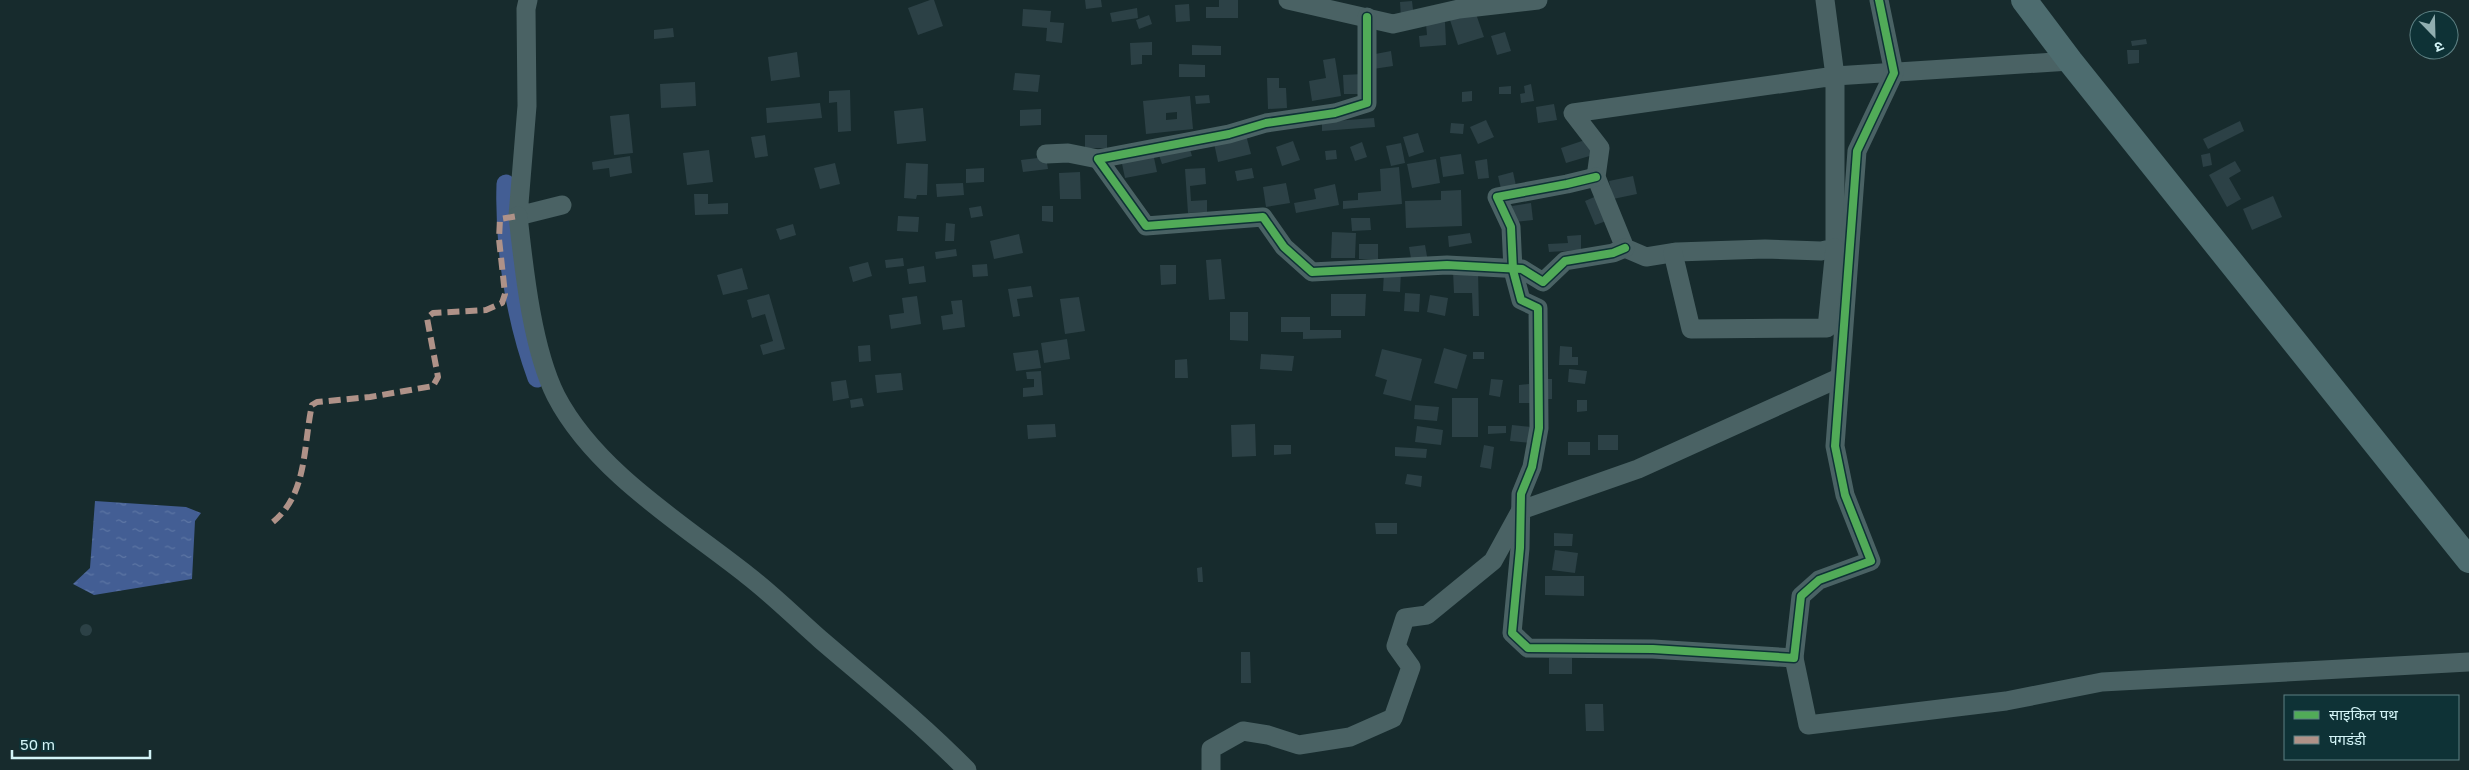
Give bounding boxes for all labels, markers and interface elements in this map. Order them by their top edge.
north arrow [2409,10,2459,60]
text: उ [2431,38,2446,57]
legend [2284,695,2459,760]
text: साइकिल पथ [2329,705,2398,723]
scale bar [12,728,150,760]
text: पगडंडी [2329,730,2367,748]
text: 50 m [20,735,55,753]

